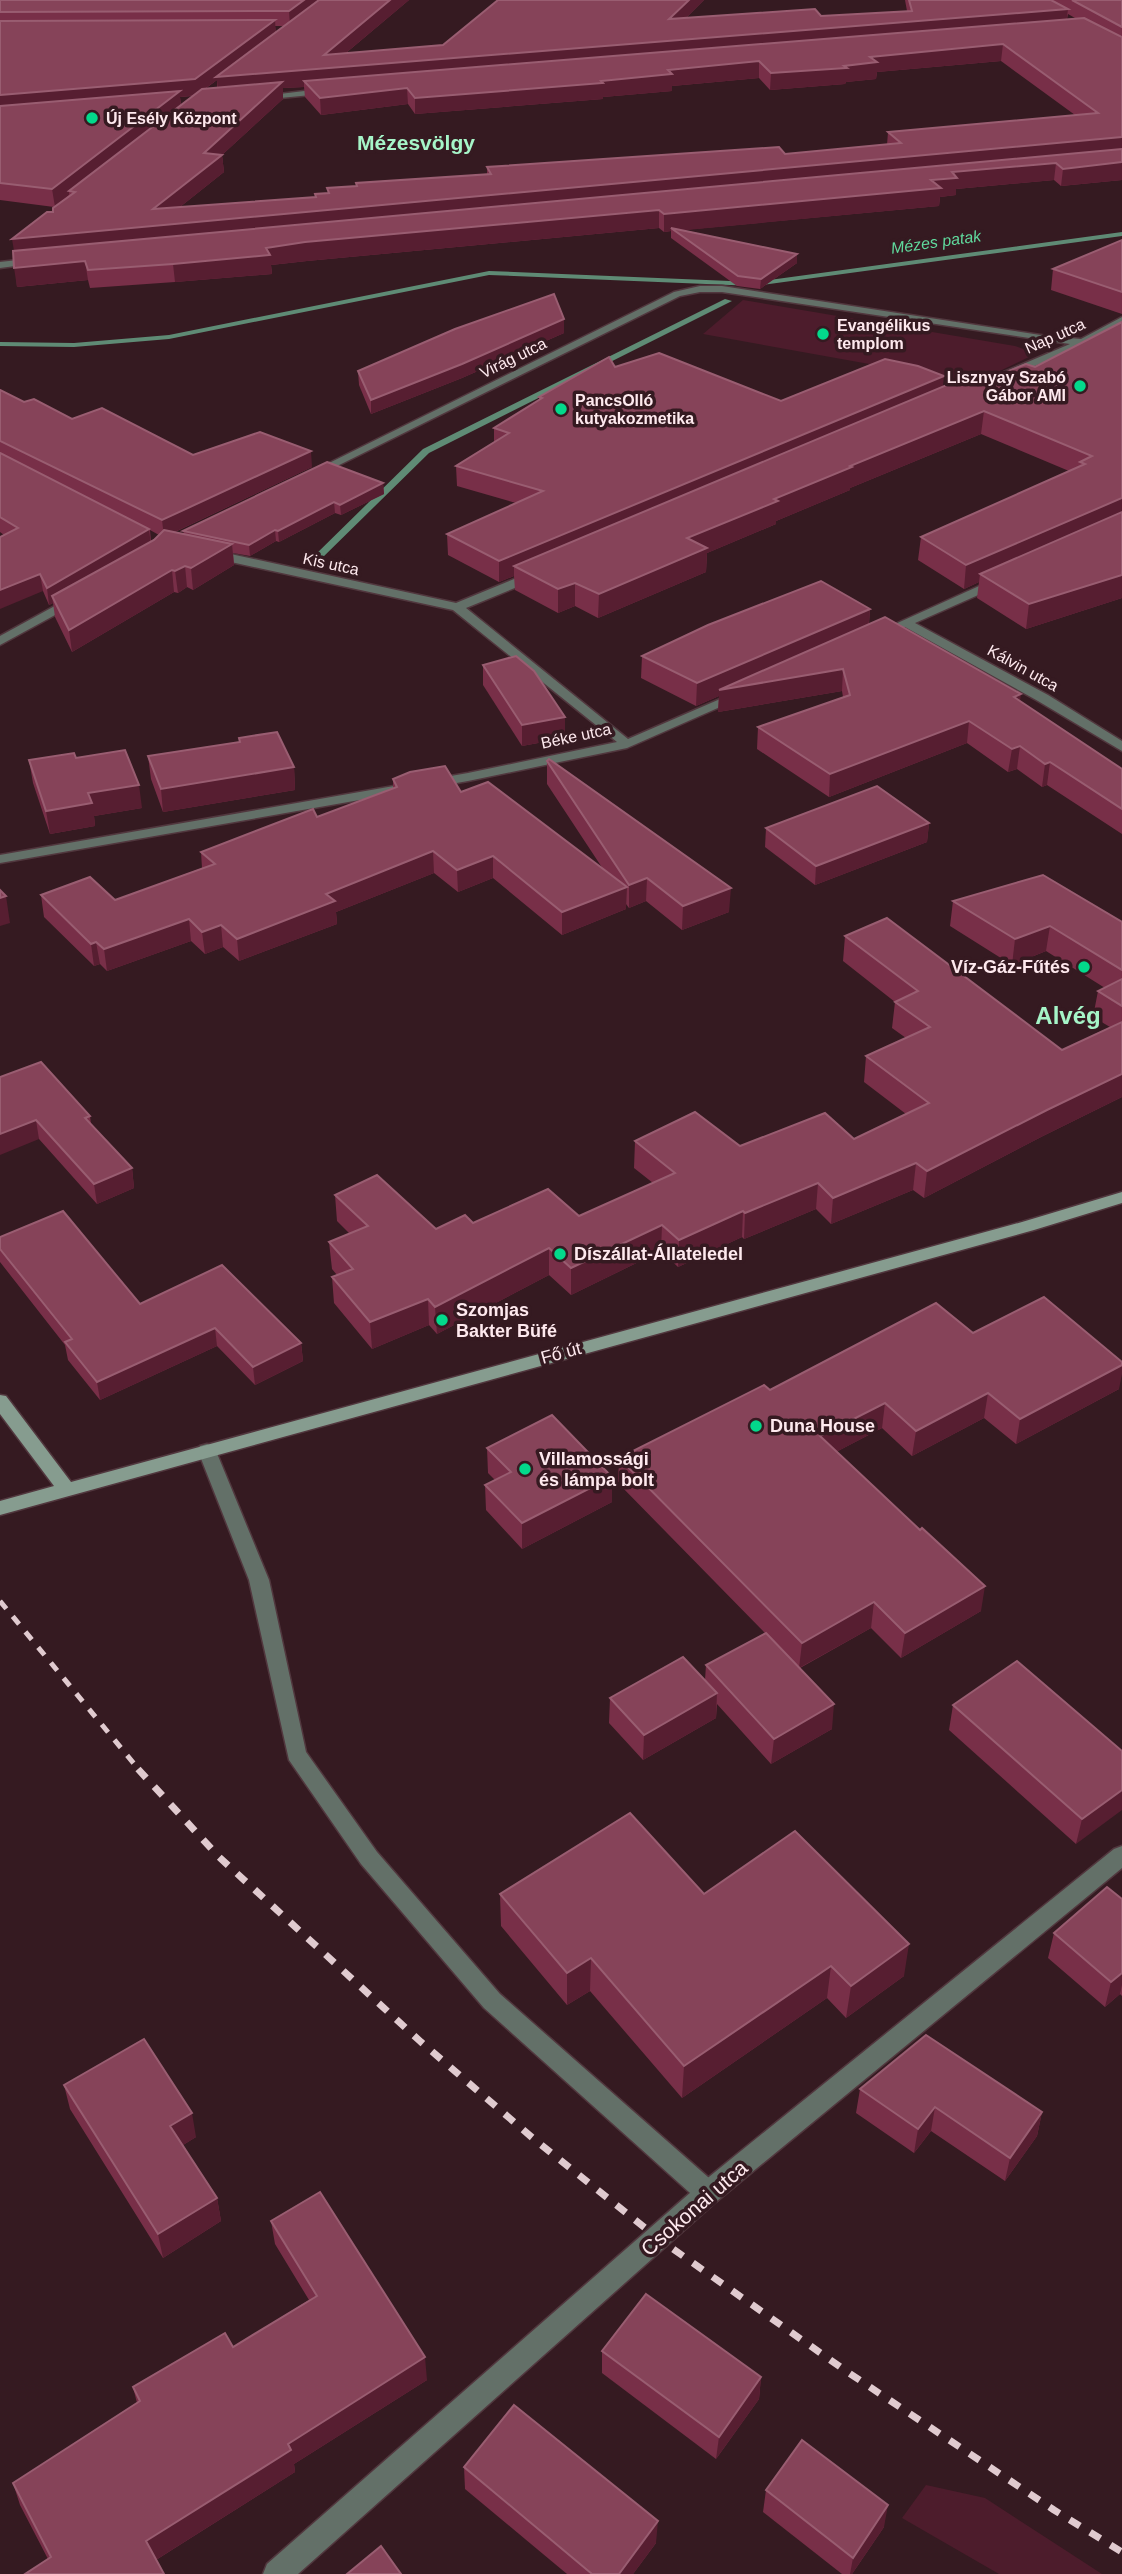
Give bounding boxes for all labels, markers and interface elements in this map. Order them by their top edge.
place label: Új Esély Központ [106,109,237,127]
marker: Új Esély Központ [84,110,100,126]
district label: Mézesvölgy [357,131,475,154]
water label: Mézes patak [890,227,983,257]
street label: Nap utca [1022,315,1088,357]
place label: Evangélikus templom [837,317,930,352]
marker: Evangélikus templom [815,326,831,342]
street label: Virág utca [477,335,549,381]
place label: Lisznyay Szabó Gábor AMI [947,369,1066,404]
marker: Lisznyay Szabó Gábor AMI [1072,378,1088,394]
place label: PancsOlló kutyakozmetika [575,392,694,427]
marker: PancsOlló kutyakozmetika [553,401,569,417]
street label: Kis utca [301,550,361,578]
street label: Kálvin utca [985,642,1061,694]
street label: Béke utca [539,720,613,752]
place label: Víz-Gáz-Fűtés [951,957,1070,977]
marker: Víz-Gáz-Fűtés [1076,959,1092,975]
district label: Alvég [1035,1002,1101,1029]
place label: Díszállat-Állateledel [574,1243,743,1264]
marker: Díszállat-Állateledel [552,1246,568,1262]
place label: Szomjas Bakter Büfé [456,1300,557,1341]
marker: Szomjas Bakter Büfé [434,1312,450,1328]
street label: Fő út [539,1338,583,1368]
place label: Duna House [770,1416,875,1436]
marker: Duna House [748,1418,764,1434]
place label: Villamossági és lámpa bolt [539,1449,654,1490]
marker: Villamossági és lámpa bolt [517,1461,533,1477]
street label: Csokonai utca [636,2155,752,2260]

